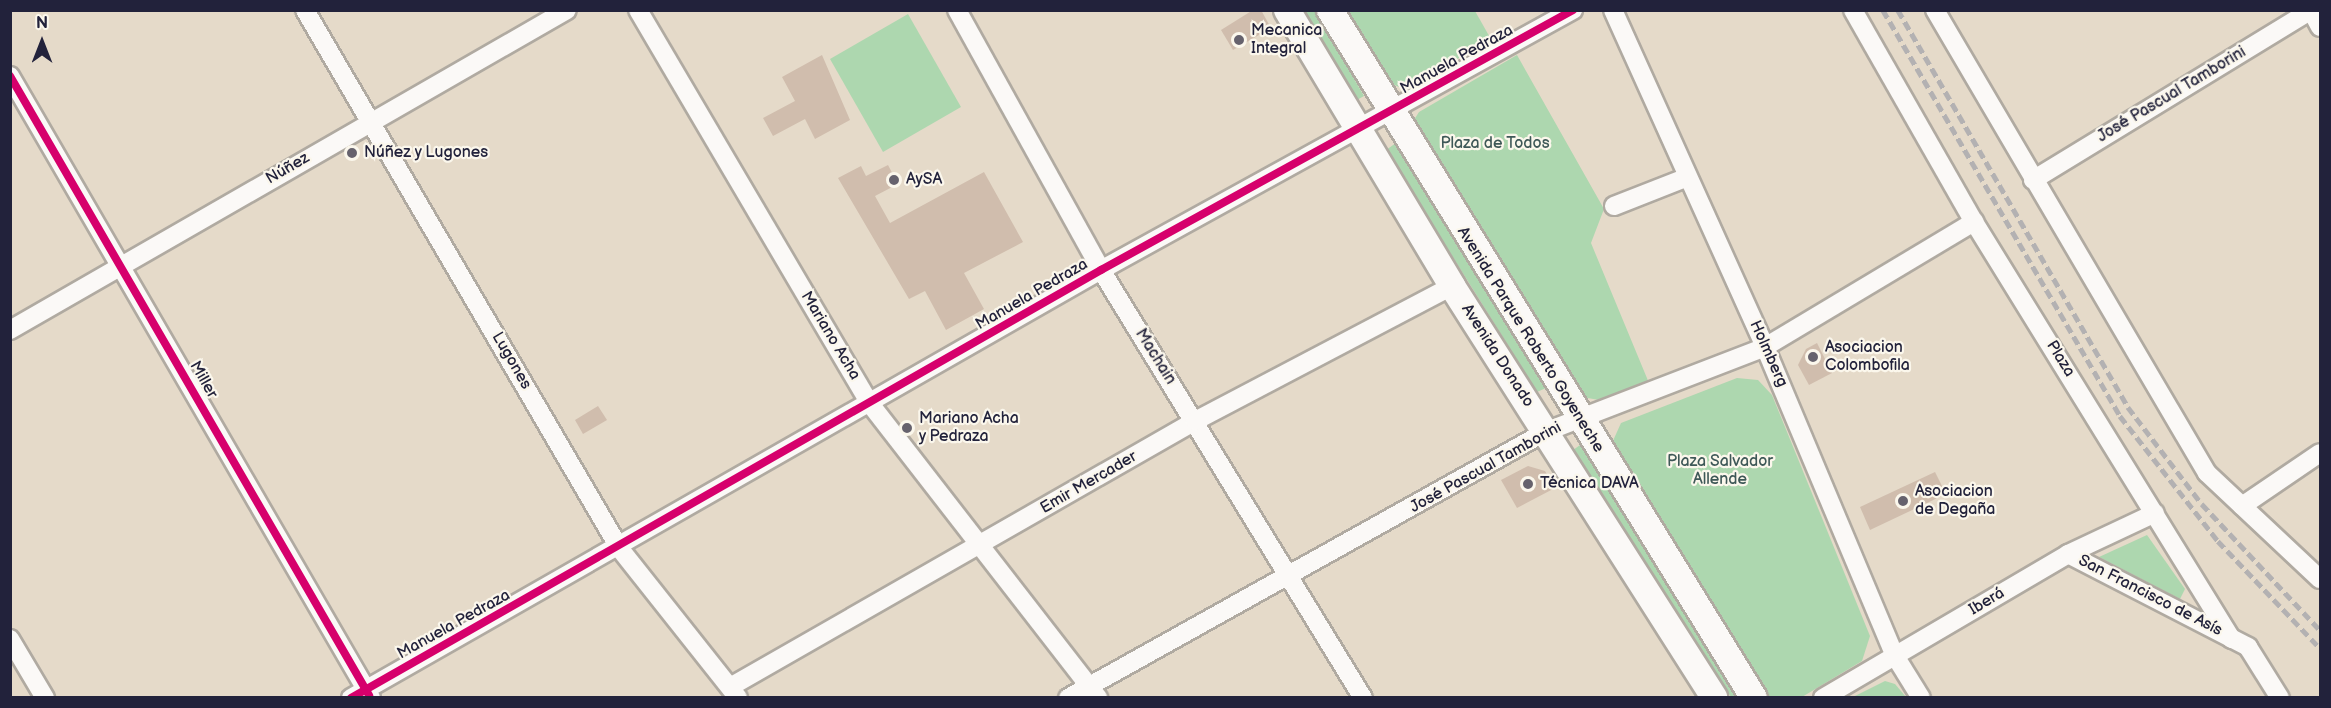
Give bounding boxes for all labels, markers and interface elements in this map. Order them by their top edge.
north arrow [12,12,72,72]
text: N [36,14,48,33]
place label: Mecanica Integral [1251,21,1322,59]
street label: Manuela Pedraza [1397,21,1517,99]
marker: Mecanica Integral [1232,33,1246,47]
street label: José Pascual Tamborini [2094,43,2250,147]
park label: Plaza de Todos [1440,134,1550,154]
place label: Núñez y Lugones [364,143,490,163]
marker: Núñez y Lugones [345,146,359,160]
street label: Núñez [263,149,313,189]
place label: AySA [906,170,942,190]
marker: AySA [887,173,901,187]
street label: Avenida Parque Roberto Goyeneche [1452,224,1608,456]
street label: Manuela Pedraza [973,255,1091,335]
street label: Mariano Acha [796,288,864,384]
street label: Avenida Donado [1457,301,1537,411]
street label: Holmberg [1745,318,1791,390]
street label: Machain [1130,326,1180,388]
street label: Lugones [487,329,535,393]
street label: Plaza [2042,337,2078,381]
place label: Asociacion Colombofila [1825,338,1910,376]
marker: Asociacion Colombofila [1806,350,1820,364]
street label: Miller [185,358,221,402]
place label: Mariano Acha y Pedraza [919,409,1019,447]
street label: José Pascual Tamborini [1407,418,1565,518]
marker: Mariano Acha y Pedraza [900,421,914,435]
street label: Emir Mercader [1037,448,1141,518]
park label: Plaza Salvador Allende [1667,452,1773,490]
place label: Técnica DAVA [1540,474,1639,494]
marker: Técnica DAVA [1521,477,1535,491]
place label: Asociacion de Degaña [1915,482,1995,520]
marker: Asociacion de Degaña [1896,494,1910,508]
street label: San Francisco de Asís [2075,551,2225,641]
street label: Iberá [1966,584,2008,620]
street label: Manuela Pedraza [394,586,514,664]

